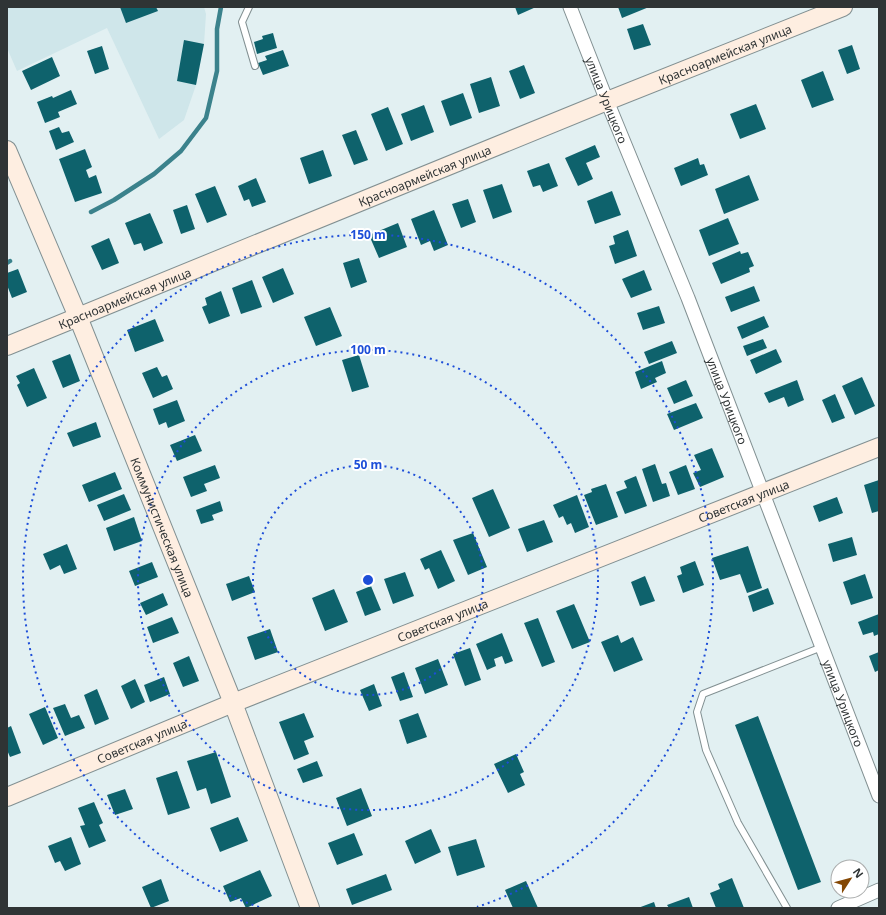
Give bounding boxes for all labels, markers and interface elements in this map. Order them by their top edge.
street label: Красноармейская улица [656,20,794,88]
street label: улица Урицкого [582,54,632,146]
street label: Красноармейская улица [356,141,494,210]
text: 150 m [350,226,386,243]
street label: Красноармейская улица [56,263,194,333]
text: 100 m [350,341,386,358]
street label: улица Урицкого [703,355,752,447]
street label: Коммунистическая улица [127,455,198,600]
text: 50 m [354,456,382,473]
street label: Советская улица [696,475,792,526]
centre of rings [361,573,375,587]
street label: Советская улица [394,594,490,646]
street label: улица Урицкого [819,657,868,749]
street label: Советская улица [94,715,190,767]
north arrow [830,859,870,899]
text: N [850,865,867,881]

